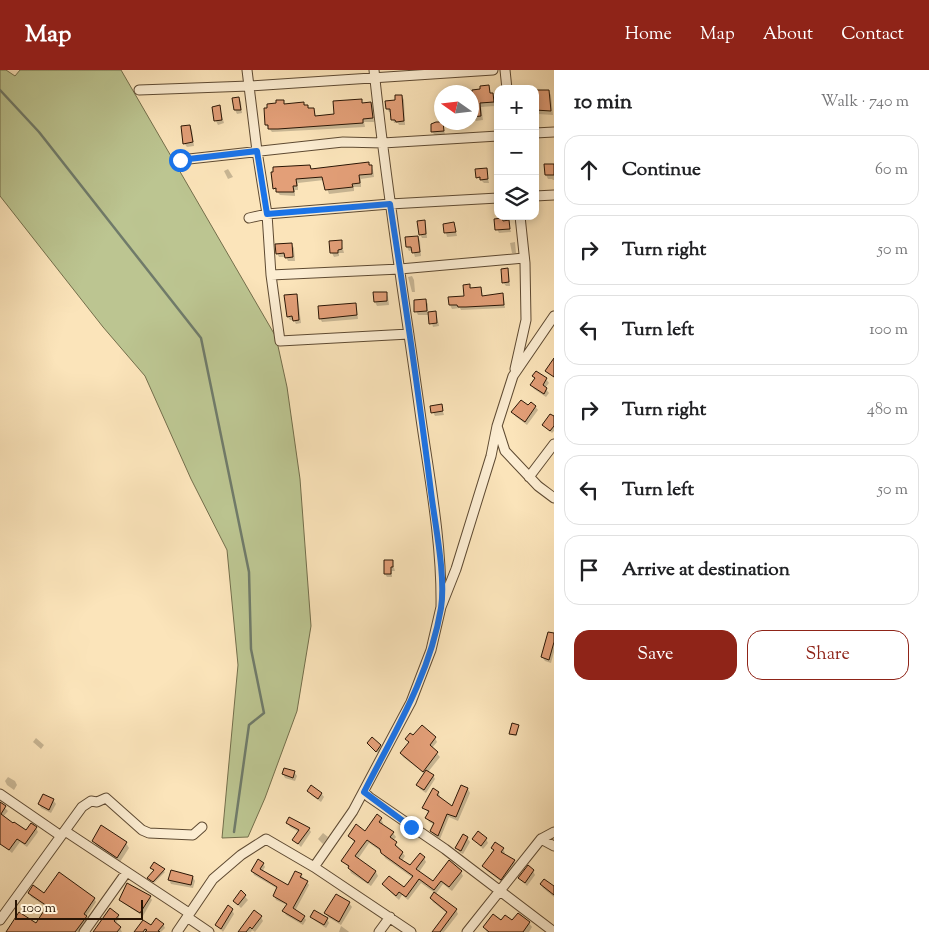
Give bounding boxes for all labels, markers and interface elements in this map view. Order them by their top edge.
text: Map [25,18,71,52]
text: Home [625,22,672,48]
text: Map [700,22,735,48]
text: About [763,22,813,48]
text: Contact [841,22,904,48]
north arrow [434,85,479,130]
map controls [494,85,539,220]
button: + [494,85,539,130]
text: 10 min [574,88,632,118]
text: Walk · 740 m [821,91,909,114]
button: − [494,130,539,175]
route start [169,149,192,172]
icon: ahead [575,156,603,184]
text: Continue [622,157,701,184]
text: 60 m [875,159,908,182]
button: layers [494,175,539,220]
icon: right [575,236,603,264]
text: Turn right [622,237,706,264]
text: 50 m [877,239,908,262]
icon: left [575,316,603,344]
text: Turn left [622,317,694,344]
text: 100 m [869,319,908,342]
icon: right [575,396,603,424]
text: Turn right [622,397,706,424]
text: 480 m [867,399,908,422]
icon: left [575,476,603,504]
text: Turn left [622,477,694,504]
text: 50 m [877,479,908,502]
icon: arrive [575,556,603,584]
text: Arrive at destination [622,557,790,584]
button: Save [574,630,737,680]
button: Share [747,630,909,680]
route end [400,816,423,839]
scale bar [15,897,142,920]
text: 100 m [22,899,56,919]

